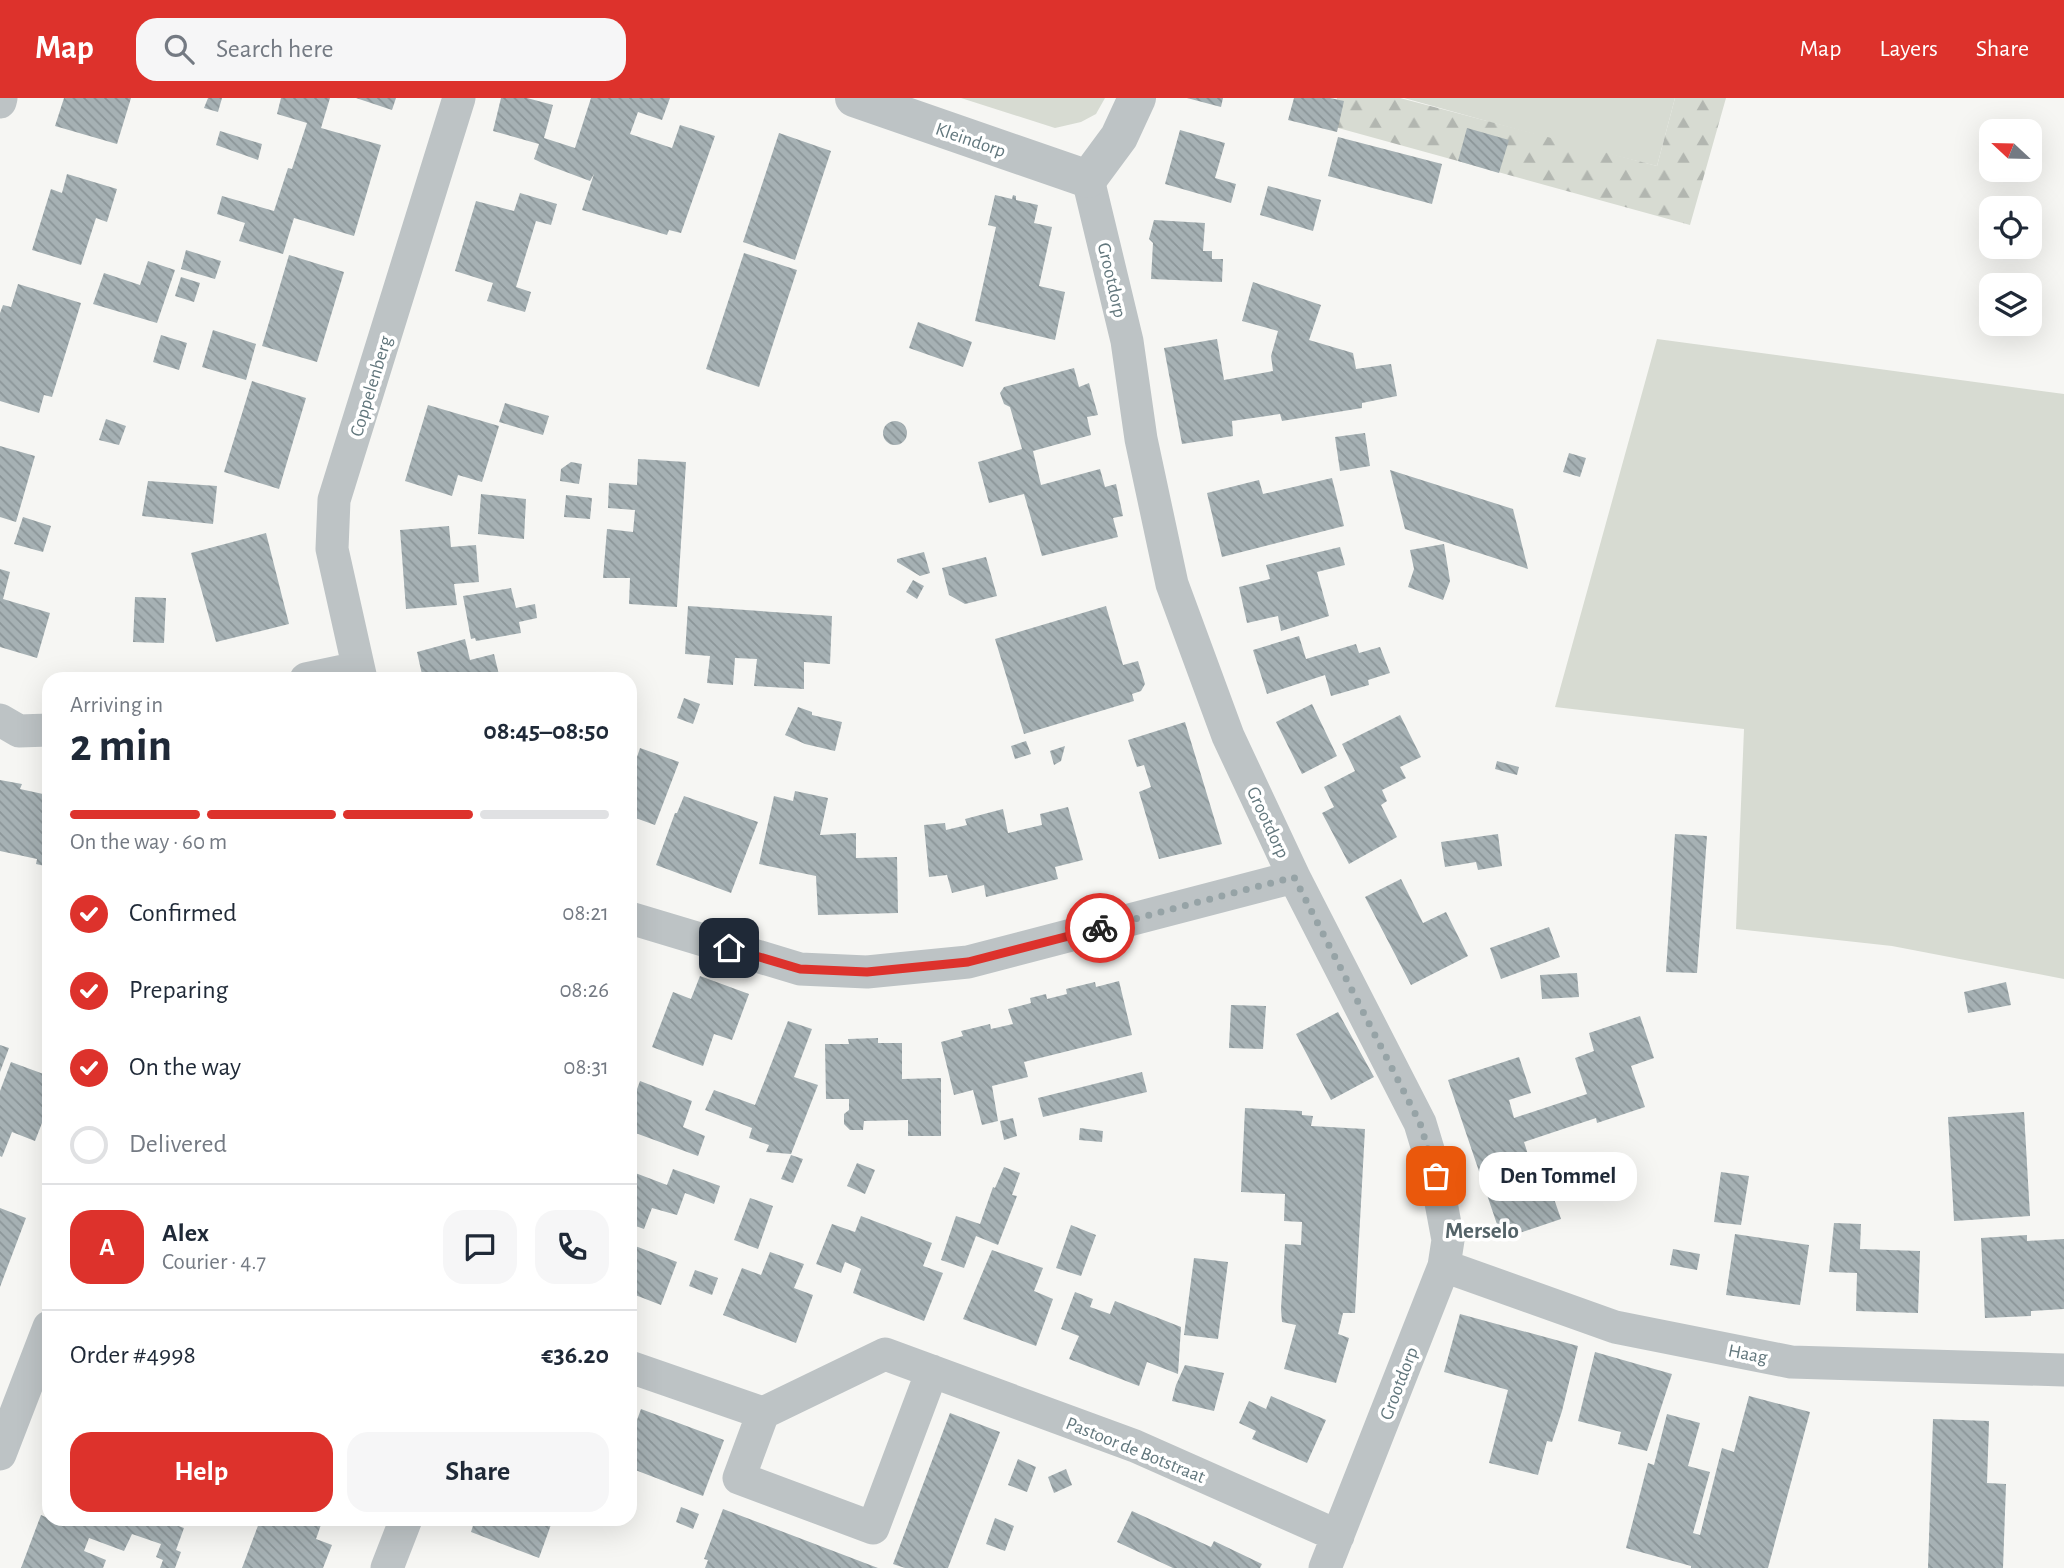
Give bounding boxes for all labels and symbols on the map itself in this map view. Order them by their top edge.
north arrow [1979,119,2042,182]
street label: Kleindorp [933,120,1008,161]
street label: Grootdorp [1094,241,1129,320]
street label: Coppelenberg [347,333,396,439]
street label: Grootdorp [1243,784,1292,861]
courier [1065,893,1135,963]
pin [699,918,759,978]
pin [1406,1146,1466,1206]
callout: Den Tommel [1478,1152,1636,1200]
district label: Merselo [1445,1220,1519,1243]
street label: Haag [1727,1341,1770,1368]
street label: Grootdorp [1377,1344,1422,1423]
street label: Pastoor de Botstraat [1063,1414,1208,1487]

